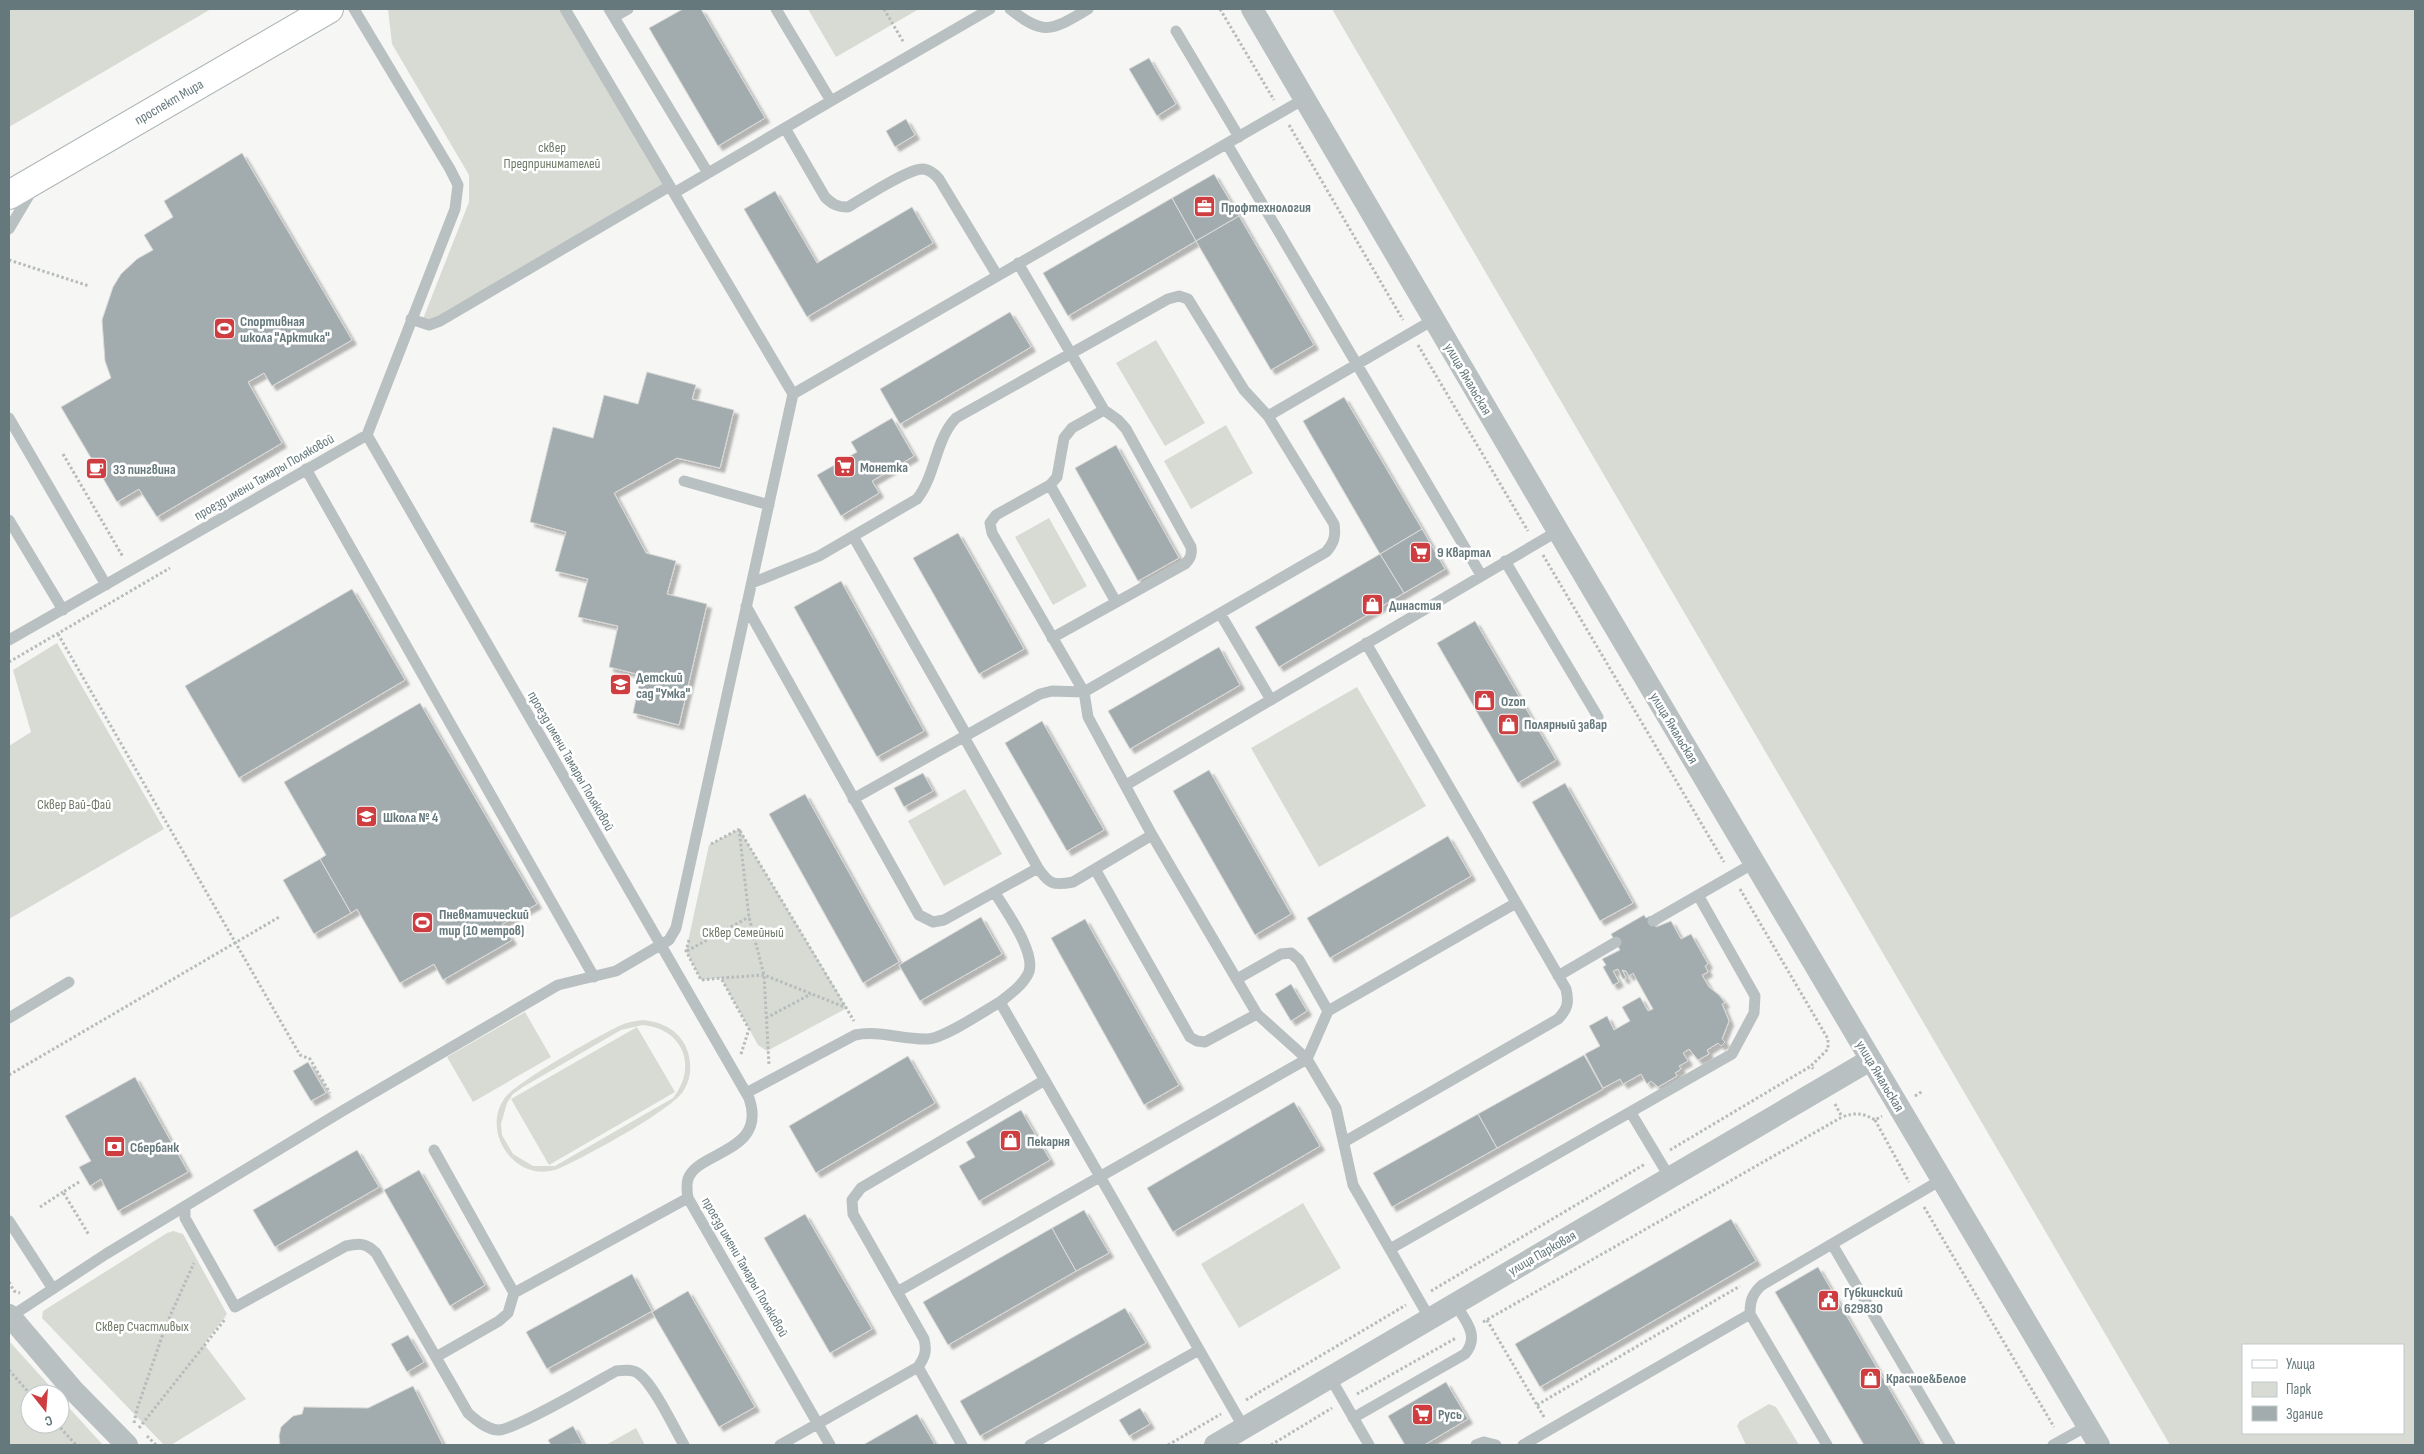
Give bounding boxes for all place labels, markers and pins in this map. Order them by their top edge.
office icon: Профтехнология [1193,195,1217,219]
place label: Профтехнология [1221,199,1311,216]
place label: Спортивная школа "Арктика" [240,313,330,346]
sports icon: Спортивная школа "Арктика" [212,317,236,341]
supermarket icon: Монетка [832,455,856,479]
cafe icon: 33 пингвина [85,457,109,481]
place label: Монетка [860,459,908,476]
place label: 33 пингвина [113,461,176,478]
supermarket icon: 9 Квартал [1409,540,1433,564]
place label: 9 Квартал [1437,544,1491,561]
shop icon: Династия [1361,593,1385,617]
place label: Династия [1389,597,1442,614]
place label: Детский сад "Умка" [636,669,690,702]
school or university icon: Детский сад "Умка" [608,673,632,697]
shop icon: Ozon [1473,689,1497,713]
place label: Ozon [1501,693,1526,710]
shop icon: Полярный завар [1496,712,1520,736]
place label: Полярный завар [1524,716,1607,733]
school or university icon: Школа № 4 [355,805,379,829]
place label: Школа № 4 [383,809,439,826]
place label: Пневматический тир (10 метров) [439,906,529,939]
sports icon: Пневматический тир (10 метров) [411,910,435,934]
shop icon: Пекарня [999,1129,1023,1153]
place label: Пекарня [1027,1133,1070,1150]
bank icon: Сбербанк [102,1135,126,1159]
place label: Сбербанк [130,1139,179,1156]
place label: Губкинский 629830 [1844,1284,1903,1317]
public building icon: Губкинский 629830 [1816,1288,1840,1312]
shop icon: Красное&Белое [1858,1366,1882,1390]
place label: Красное&Белое [1886,1370,1966,1387]
supermarket icon: Русь [1410,1402,1434,1426]
place label: Русь [1438,1406,1462,1423]

